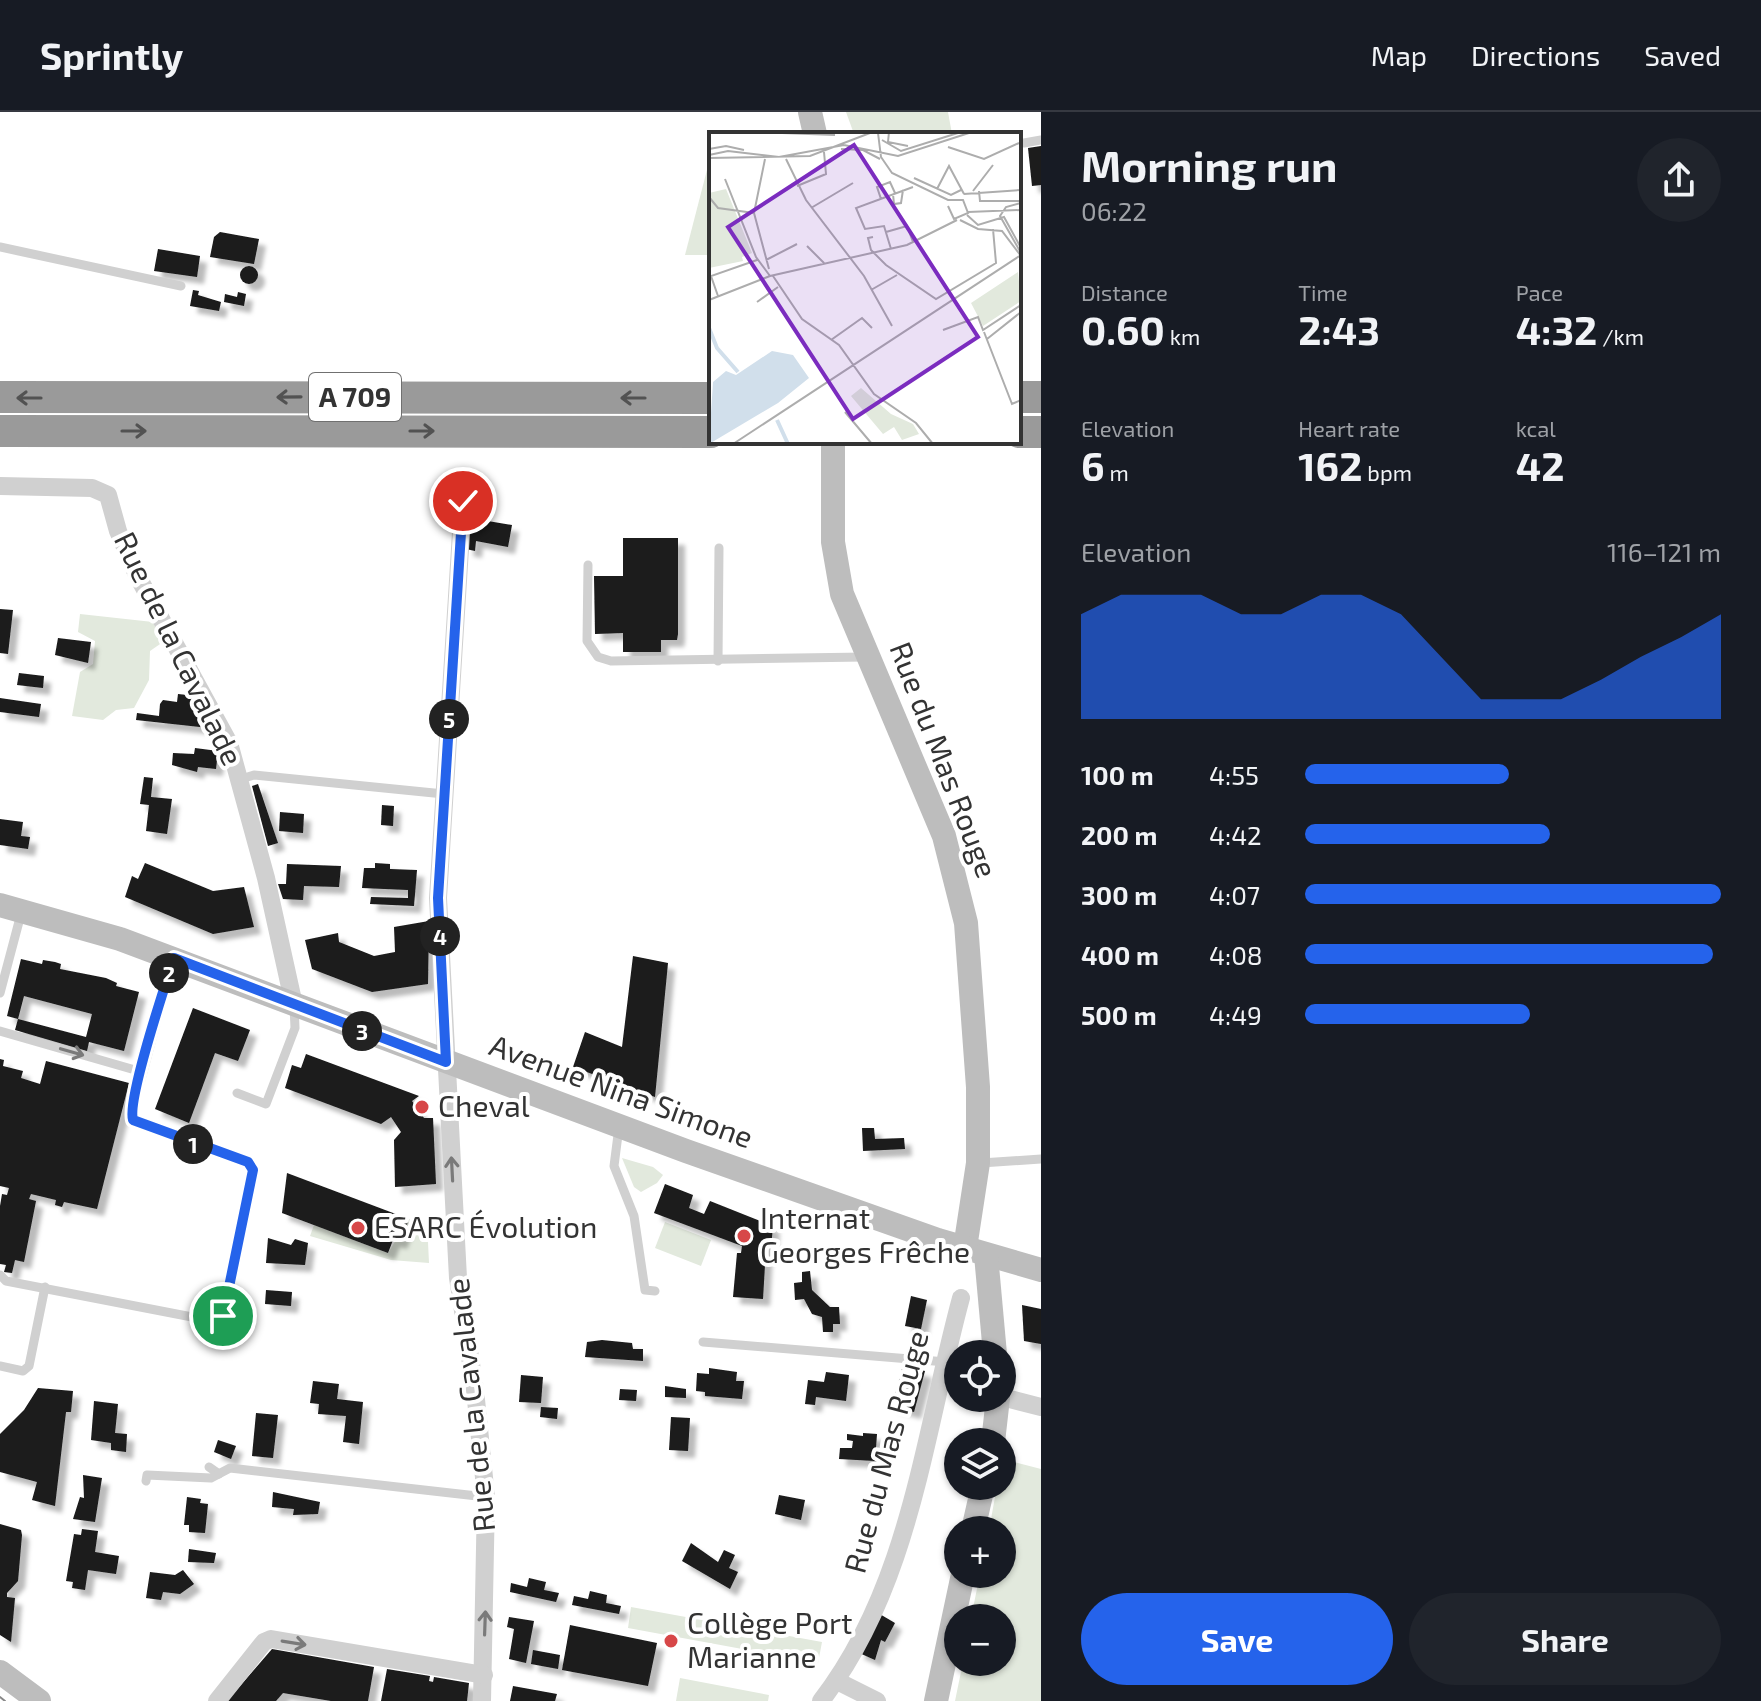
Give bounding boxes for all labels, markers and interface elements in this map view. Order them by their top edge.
text: Sprintly [40,32,183,78]
text: Map [1371,38,1427,72]
text: Directions [1471,38,1600,72]
text: Saved [1644,38,1721,72]
inset map [709,132,1021,444]
text: Morning run [1081,138,1337,191]
button: share [1637,138,1721,222]
text: 06:22 [1081,195,1147,226]
text: Distance [1081,279,1168,305]
text: Time [1298,279,1348,305]
text: Pace [1516,279,1563,305]
text: 0.60 [1081,305,1165,353]
text: 2:43 [1298,305,1380,353]
text: 4:32 [1516,305,1597,353]
text: km [1165,323,1200,349]
text: /km [1597,323,1644,349]
road number: A 709 [309,373,401,421]
one-way arrow [276,389,303,405]
one-way arrow [16,390,43,405]
one-way arrow [620,390,647,406]
text: Elevation [1081,415,1174,441]
text: Heart rate [1298,415,1400,441]
text: kcal [1516,415,1556,441]
one-way arrow [120,423,147,439]
one-way arrow [408,423,435,439]
text: 6 [1081,441,1105,489]
text: 162 [1298,441,1362,489]
text: 42 [1516,441,1564,489]
text: m [1105,459,1129,485]
text: bpm [1362,459,1412,485]
pin [429,467,497,535]
icon: check [441,479,485,523]
street label: Rue de la Cavalade [108,526,252,771]
text: Elevation [1081,536,1191,567]
text: 116–121 m [1607,536,1721,567]
street label: Rue du Mas Rouge [883,636,1006,882]
pin: 5 [429,699,469,739]
text: 5 [443,706,455,732]
text: 100 m [1081,759,1154,790]
text: 4:55 [1209,759,1259,790]
text: 200 m [1081,819,1157,850]
text: 4:42 [1209,819,1262,850]
text: 300 m [1081,879,1157,910]
text: 4:07 [1209,879,1260,910]
pin: 4 [420,916,460,956]
text: 4 [433,923,447,949]
text: 400 m [1081,939,1159,970]
text: 4:08 [1209,939,1263,970]
pin: 2 [149,953,189,993]
text: 2 [163,960,175,986]
text: 500 m [1081,999,1157,1030]
text: 4:49 [1209,999,1262,1030]
pin: 3 [342,1011,382,1051]
text: 3 [356,1018,368,1044]
street label: Avenue Nina Simone [485,1026,758,1154]
one-way arrow [58,1045,84,1060]
place label: Cheval [438,1087,530,1123]
marker: Cheval [413,1098,431,1116]
pin: 1 [173,1124,213,1164]
text: 1 [188,1131,198,1157]
one-way arrow [445,1156,460,1183]
place label: Internat Georges Frêche [760,1199,970,1269]
place label: ESARC Évolution [374,1208,598,1244]
marker: ESARC Évolution [349,1219,367,1237]
marker: Internat Georges Frêche [735,1227,753,1245]
street label: Rue de la Cavalade [439,1277,501,1534]
pin [189,1282,257,1350]
icon: arrive [201,1294,245,1338]
street label: Rue du Mas Rouge [835,1326,935,1577]
map controls [944,1340,1016,1676]
button: locate [944,1340,1016,1412]
button: layers [944,1428,1016,1500]
button: + [944,1516,1016,1588]
button: Save [1081,1593,1393,1685]
button: Share [1409,1593,1721,1685]
place label: Collège Port Marianne [687,1604,853,1674]
button: − [944,1604,1016,1676]
one-way arrow [477,1610,492,1637]
marker: Collège Port Marianne [662,1632,680,1650]
one-way arrow [281,1636,306,1651]

